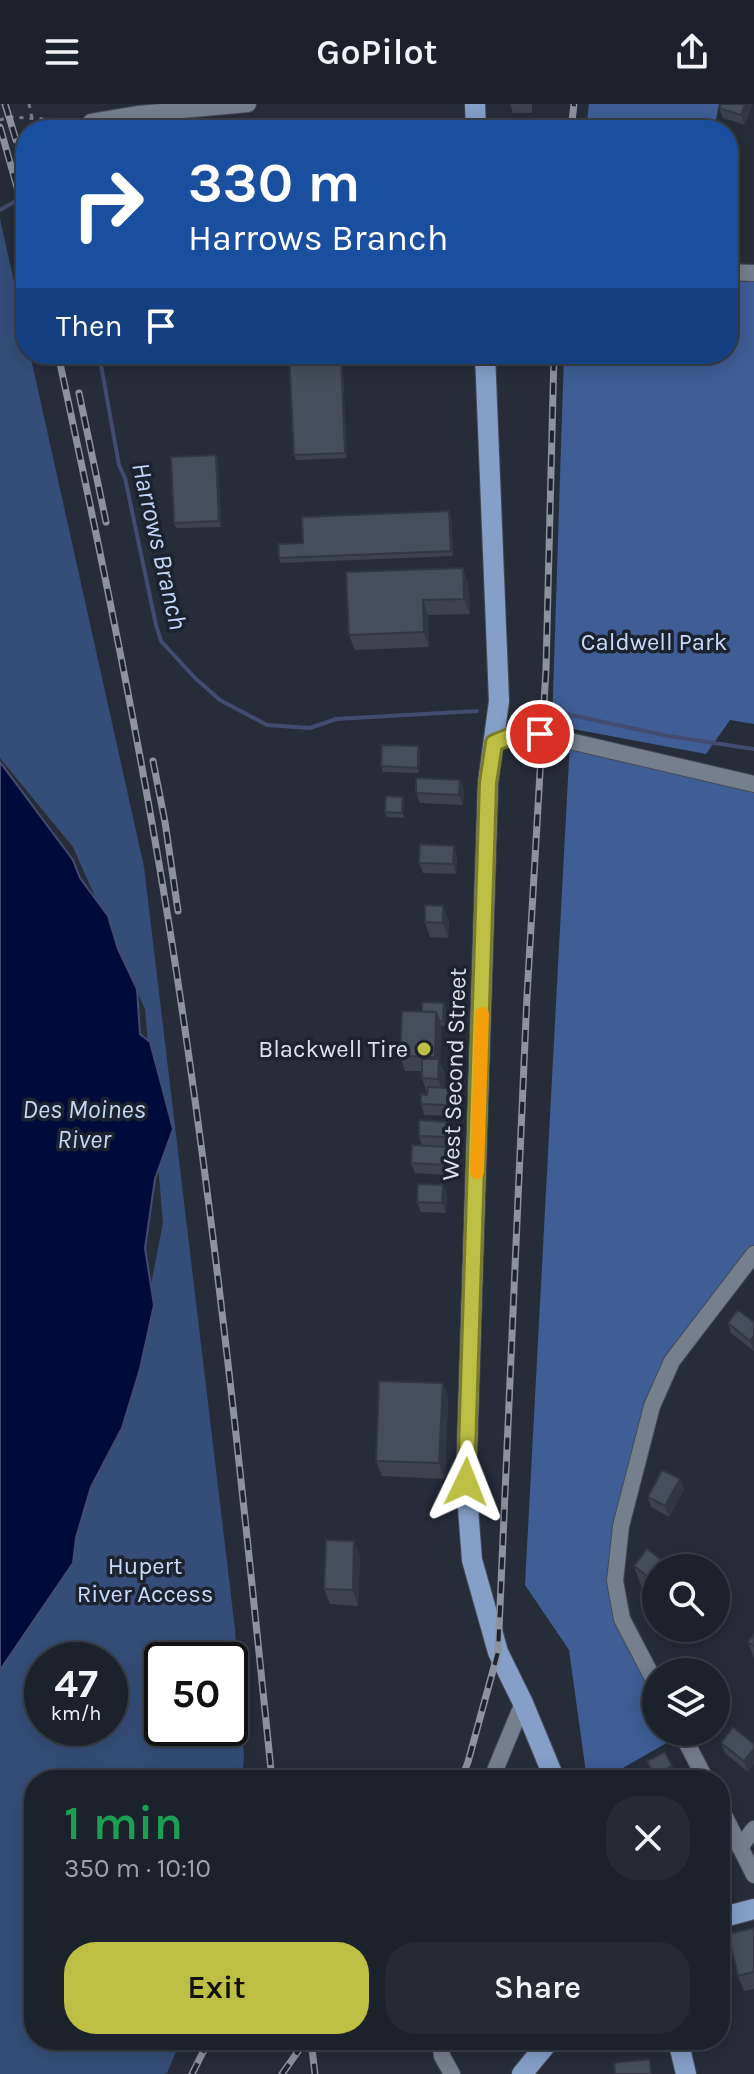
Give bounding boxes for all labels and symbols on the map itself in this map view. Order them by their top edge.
water label: Harrows Branch [125,459,194,633]
park label: Caldwell Park [581,628,727,656]
pin [506,700,574,768]
street label: West Second Street [436,967,472,1181]
place label: Blackwell Tire [258,1035,408,1063]
marker: Blackwell Tire [415,1040,433,1058]
water label: Des Moines River [22,1094,146,1155]
position arrow [424,1440,508,1524]
park label: Hupert River Access [77,1552,213,1608]
speed limit sign: 50 [144,1642,248,1746]

